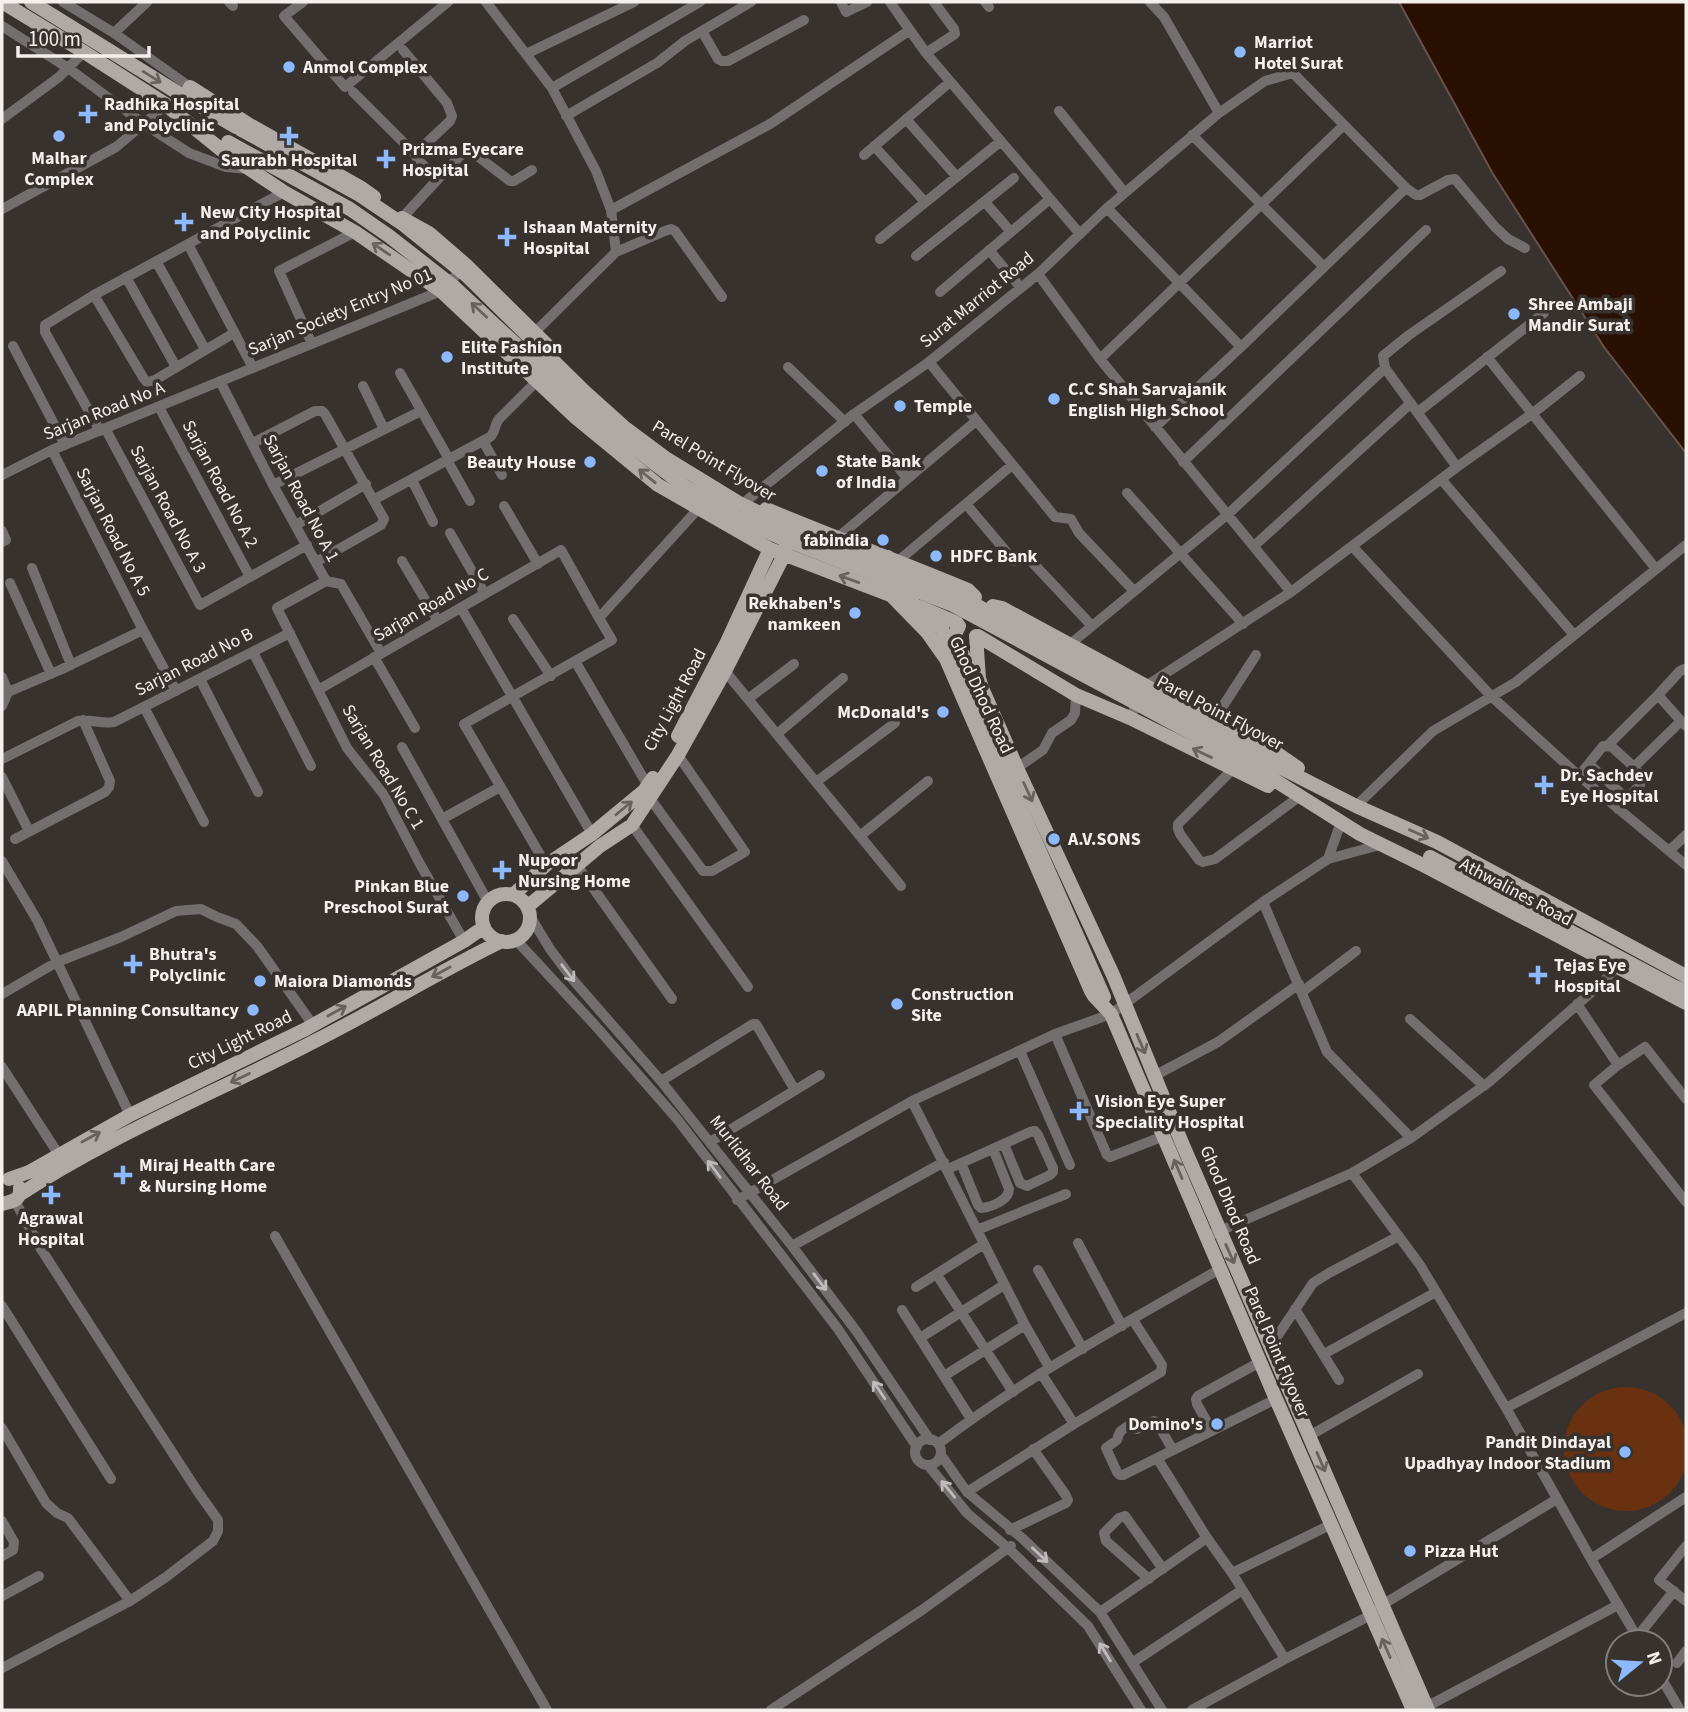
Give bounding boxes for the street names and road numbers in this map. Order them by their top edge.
street label: Surat Marriot Road [915,246,1039,354]
street label: Sarjan Society Entry No 01 [244,262,436,362]
street label: Sarjan Road No A [40,375,169,447]
street label: Parel Point Flyover [647,414,781,508]
street label: Sarjan Road No A 2 [176,416,264,552]
street label: Sarjan Road No A 1 [257,430,345,566]
street label: Sarjan Road No A 3 [124,441,212,577]
street label: Sarjan Road No A 5 [70,463,156,601]
street label: Sarjan Road No C [369,562,493,648]
street label: Sarjan Road No B [131,621,257,703]
street label: Ghod Dhod Road [943,632,1019,758]
street label: City Light Road [637,644,713,756]
street label: Parel Point Flyover [1152,669,1288,757]
street label: Sarjan Road No C 1 [336,700,430,834]
street label: Athwalines Road [1455,852,1577,932]
street label: City Light Road [184,1004,296,1076]
street label: Murlidhar Road [704,1110,794,1216]
street label: Ghod Dhod Road [1194,1142,1266,1268]
street label: Parel Point Flyover [1238,1283,1316,1422]

